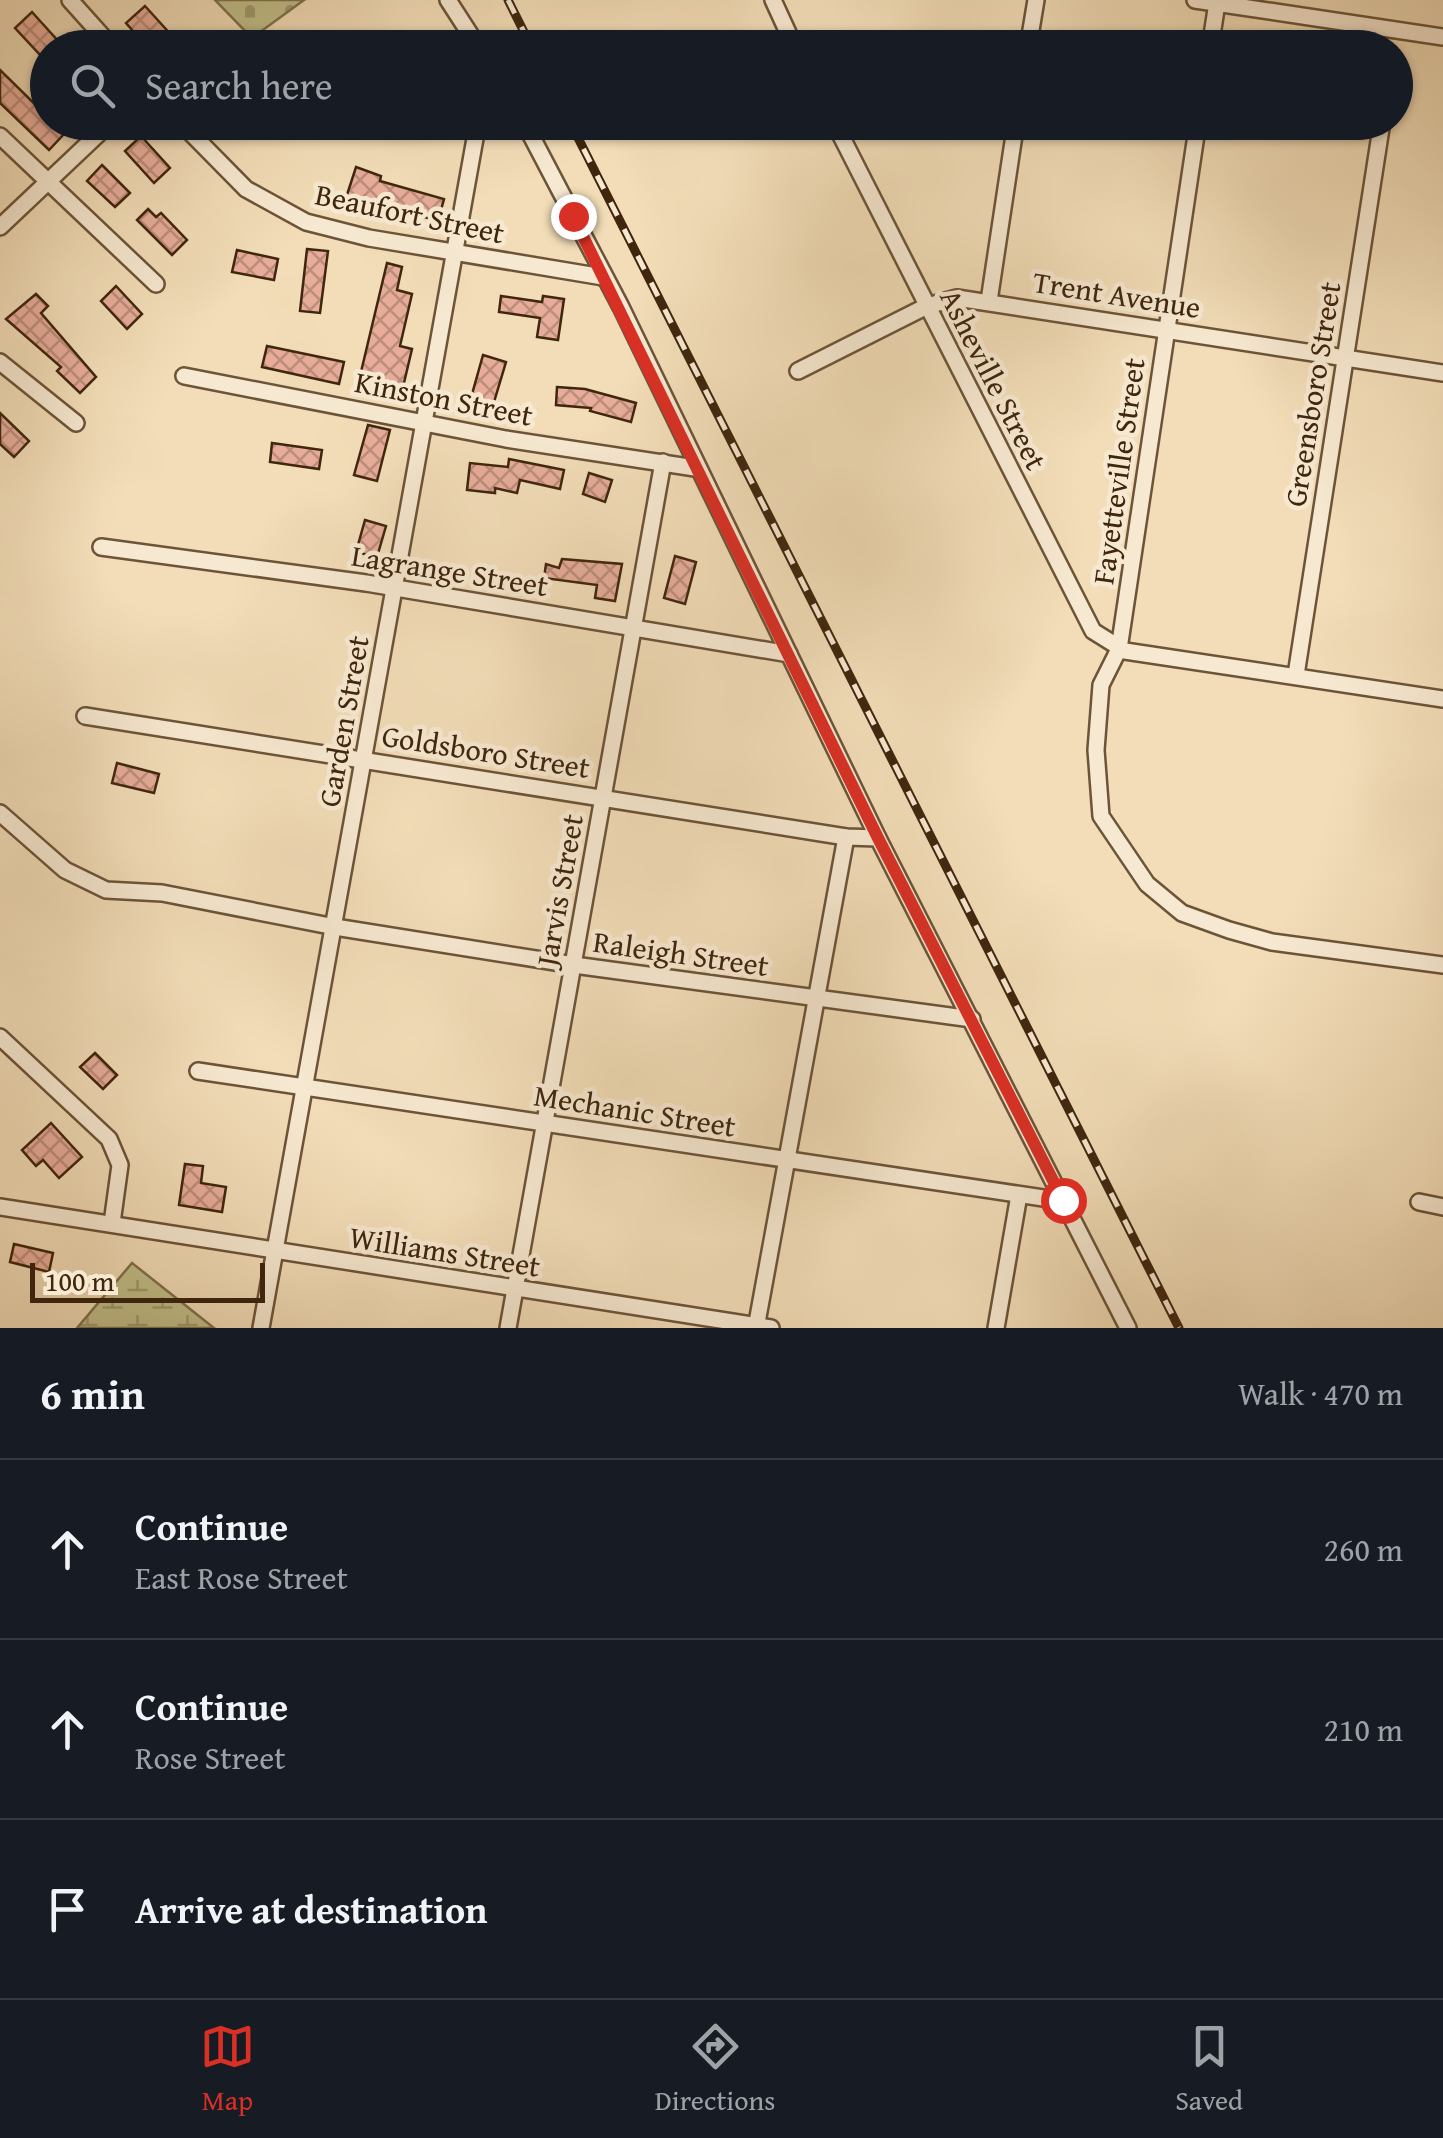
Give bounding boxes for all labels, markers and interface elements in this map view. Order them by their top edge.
search box [30,30,1413,140]
text: Search here [145,57,333,113]
icon: search [65,58,120,113]
street label: Beaufort Street [312,172,509,255]
route end [551,194,597,240]
street label: Trent Avenue [1030,259,1204,329]
street label: Greensboro Street [1273,278,1352,510]
street label: Asheville Street [929,281,1059,477]
street label: Fayetteville Street [1080,355,1156,587]
street label: Kinston Street [351,359,537,437]
street label: Lagrange Street [349,533,552,607]
street label: Garden Street [306,631,380,810]
street label: Goldsboro Street [379,713,593,789]
street label: Jarvis Street [523,810,594,973]
street label: Raleigh Street [590,919,772,987]
street label: Mechanic Street [531,1072,739,1148]
route start [1041,1178,1087,1224]
street label: Williams Street [347,1214,544,1288]
scale bar [30,1258,265,1302]
text: 100 m [45,1260,114,1301]
text: 6 min [40,1363,145,1424]
text: Walk · 470 m [1238,1370,1403,1417]
text: Continue [135,1498,288,1554]
icon: ahead [40,1522,95,1577]
text: 260 m [1324,1526,1403,1573]
text: East Rose Street [135,1554,348,1601]
text: Continue [135,1678,288,1734]
icon: ahead [40,1702,95,1757]
text: 210 m [1324,1706,1403,1753]
text: Rose Street [135,1734,285,1781]
text: Arrive at destination [135,1881,488,1937]
icon: arrive [40,1882,95,1937]
tab: Map [200,2019,255,2120]
tab: Directions [655,2019,775,2120]
tab: Saved [1175,2019,1243,2120]

